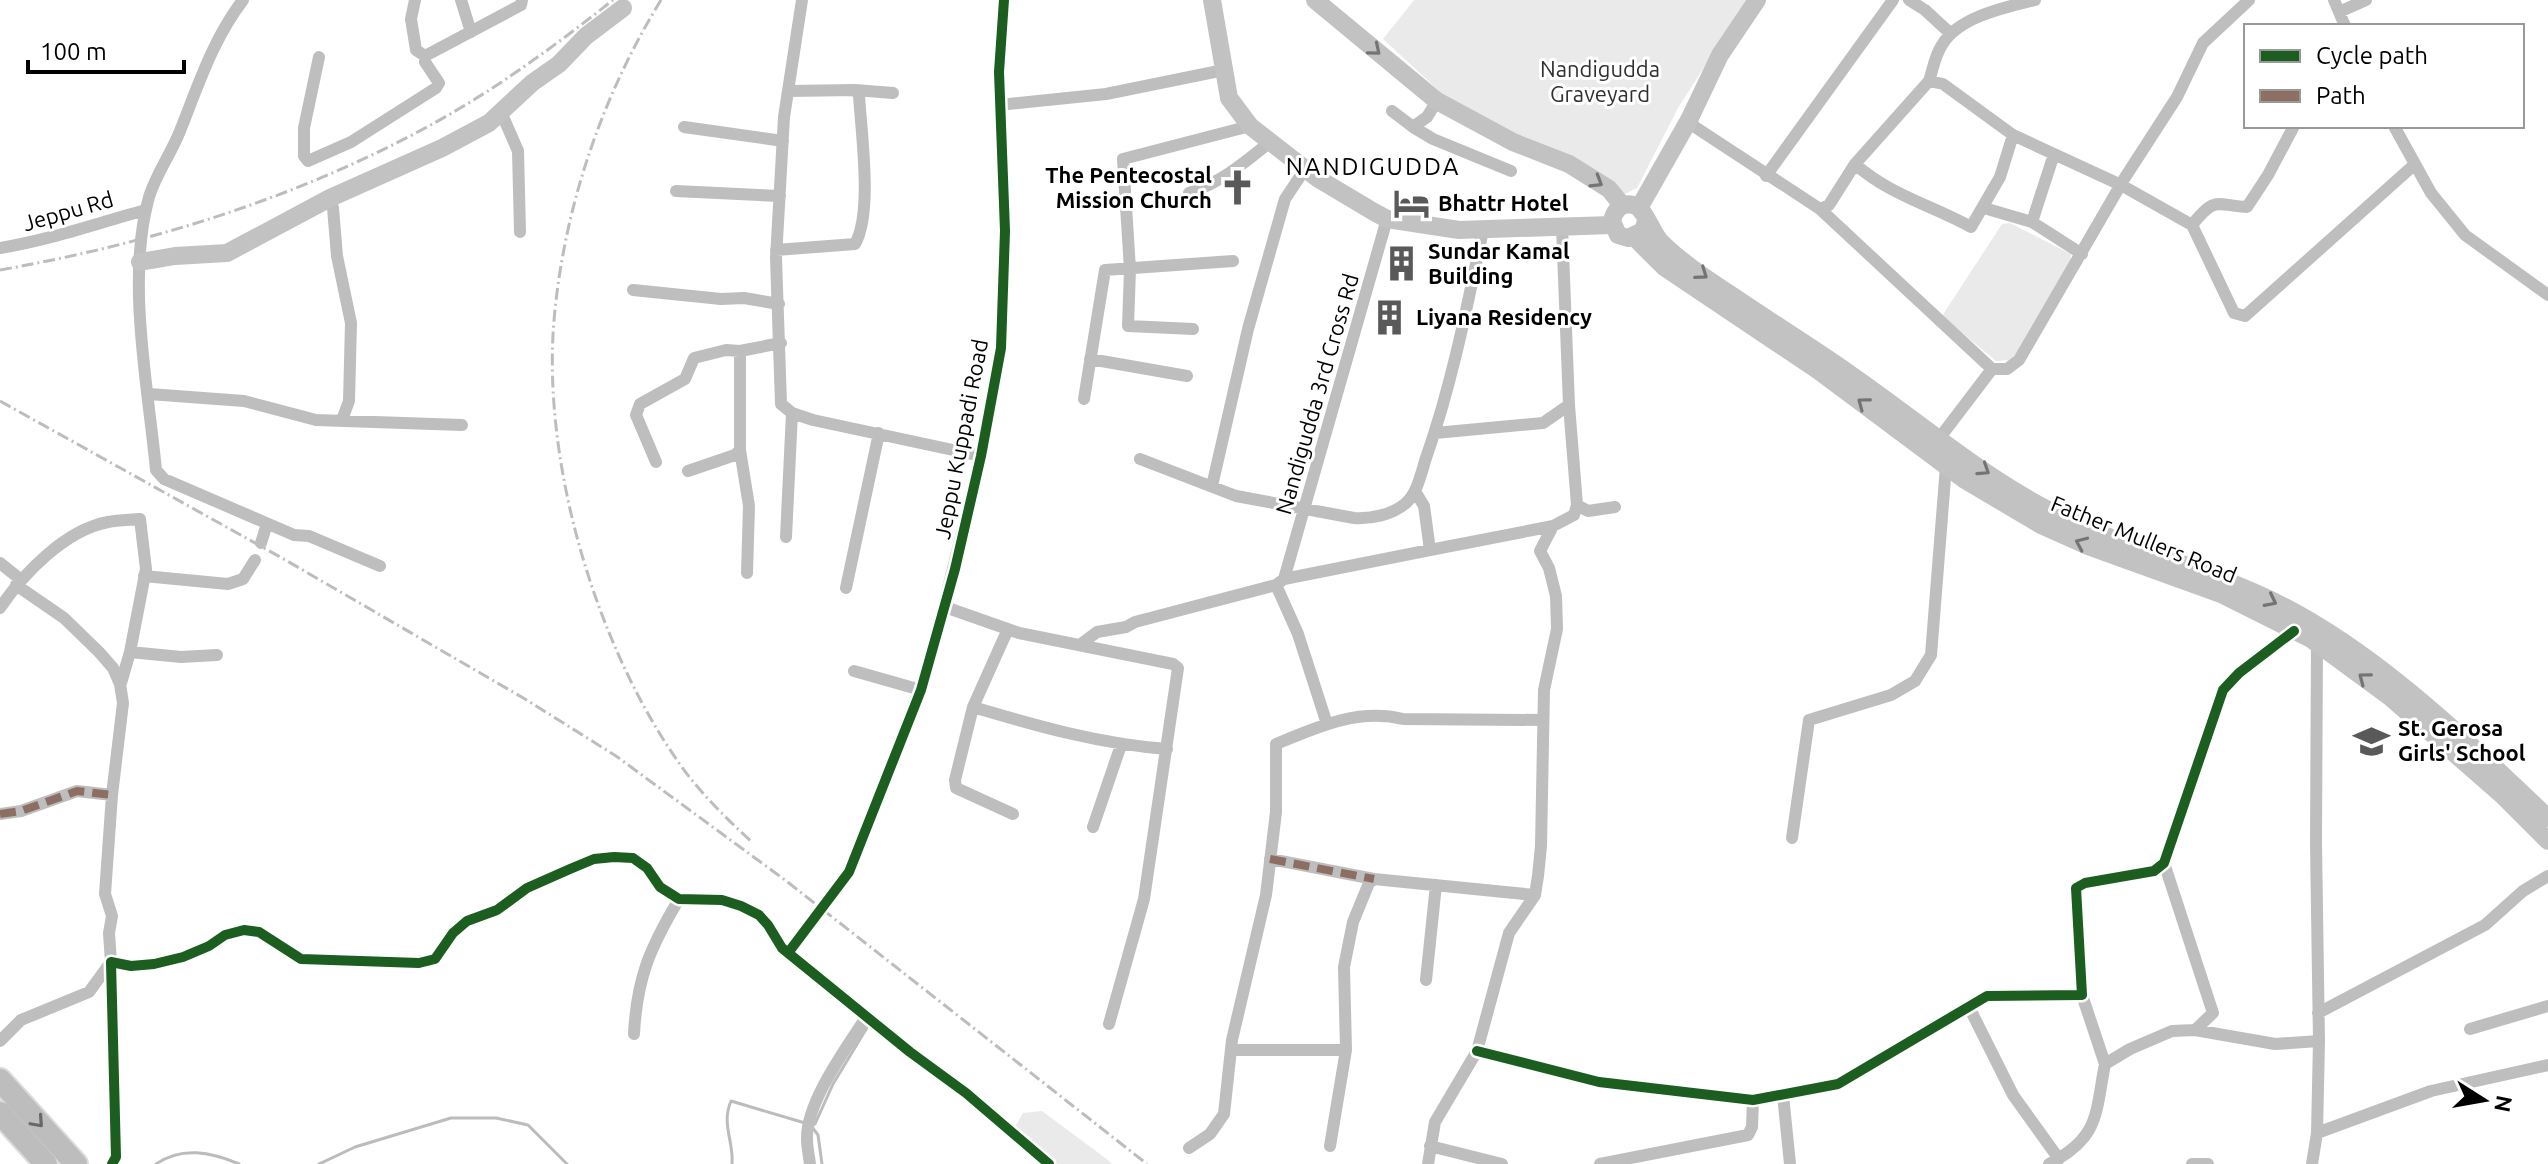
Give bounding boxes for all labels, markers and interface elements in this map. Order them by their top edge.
scale bar [28,24,184,74]
legend [2244,24,2524,128]
text: 100 m [40,38,107,65]
one-way arrow [1366,40,1380,55]
text: Cycle path [2316,42,2428,69]
park label: Nandigudda Graveyard [1540,56,1660,106]
text: Path [2316,82,2366,109]
district label: NANDIGUDDA [1286,153,1460,180]
place label: The Pentecostal Mission Church [1045,162,1212,212]
church icon: The Pentecostal Mission Church [1219,169,1257,207]
one-way arrow [1588,172,1603,187]
hotel icon: Bhattr Hotel [1393,184,1431,222]
street label: Jeppu Rd [20,186,116,235]
place label: Bhattr Hotel [1438,190,1569,215]
place label: Sundar Kamal Building [1428,238,1570,288]
building icon: Sundar Kamal Building [1383,245,1421,283]
one-way arrow [1693,264,1707,279]
street label: Nandigudda 3rd Cross Rd [1270,271,1363,517]
building icon: Liyana Residency [1371,298,1409,336]
place label: Liyana Residency [1416,304,1592,329]
street label: Jeppu Kuppadi Road [929,337,992,541]
one-way arrow [1857,399,1871,413]
one-way arrow [1975,461,1990,476]
street label: Father Mullers Road [2048,490,2241,587]
one-way arrow [2075,536,2089,552]
one-way arrow [2263,591,2278,606]
one-way arrow [2359,674,2373,688]
place label: St. Gerosa Girls' School [2398,715,2526,765]
school or university icon: St. Gerosa Girls' School [2353,722,2391,760]
north arrow [2444,1060,2524,1140]
text: N [2490,1093,2518,1114]
one-way arrow [28,1112,43,1127]

